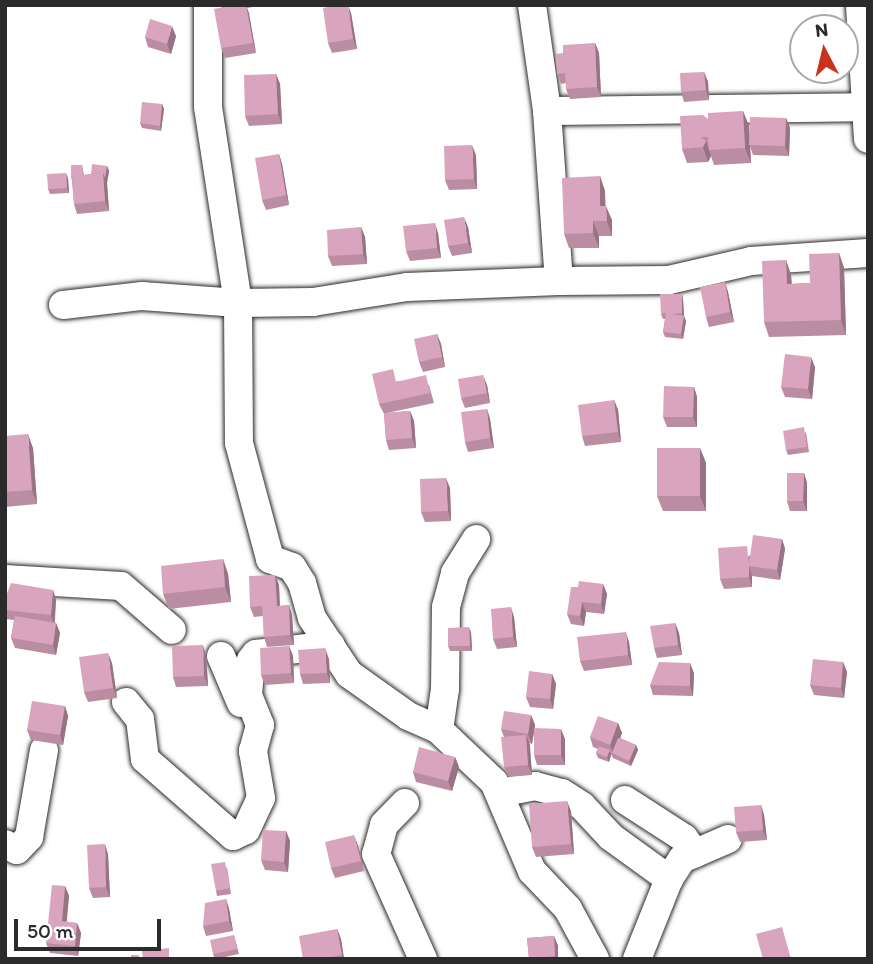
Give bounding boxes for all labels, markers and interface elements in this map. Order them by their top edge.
north arrow [789,14,859,84]
text: N [814,17,829,42]
scale bar [18,904,164,948]
text: 50 m [27,918,73,943]

